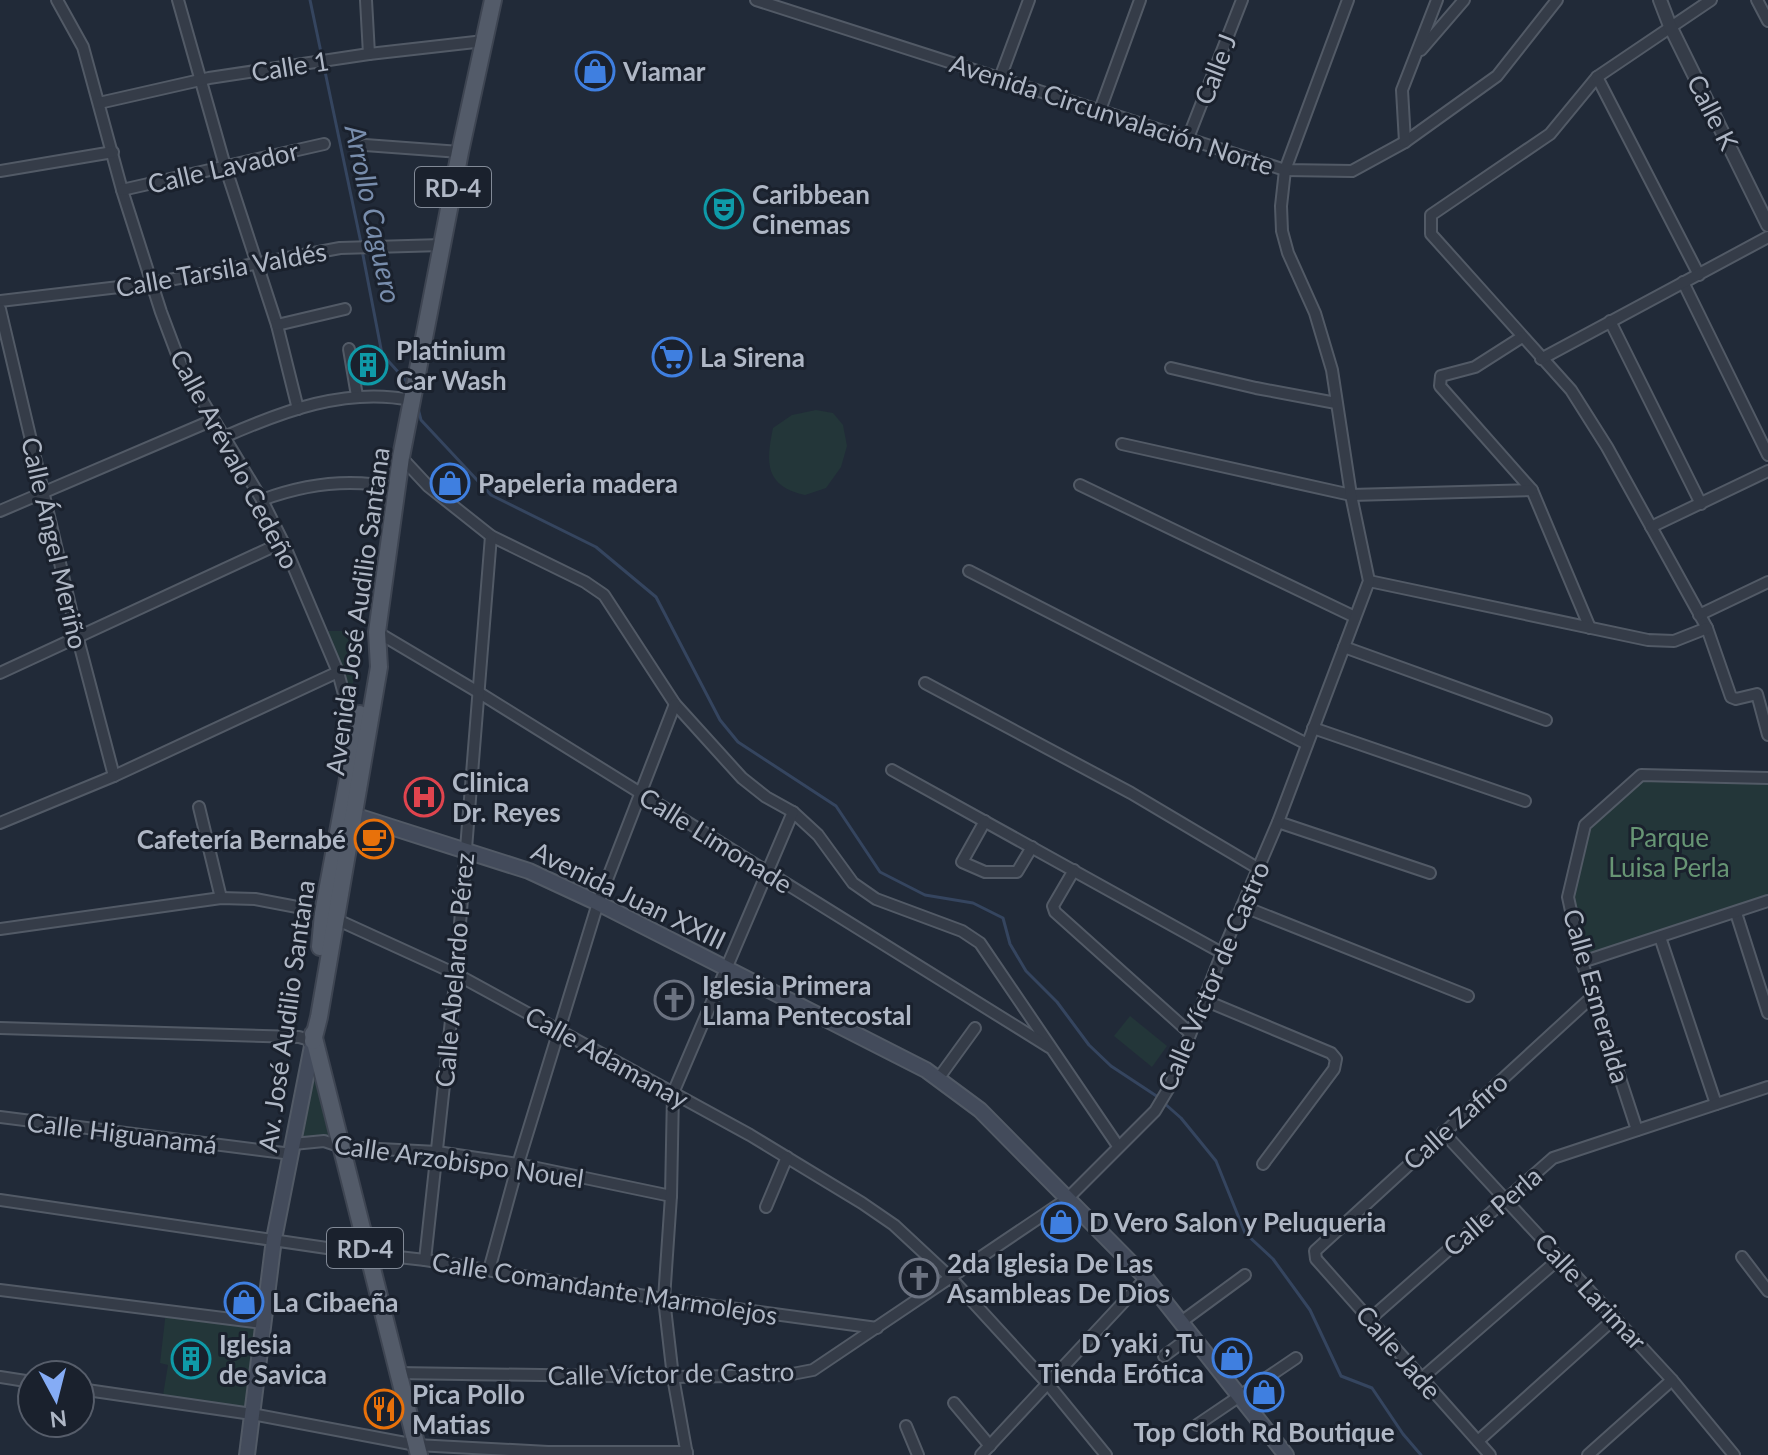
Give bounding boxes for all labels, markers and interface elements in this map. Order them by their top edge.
street label: Calle J [1187,29,1243,109]
street label: Calle 1 [249,44,331,88]
street label: Avenida Circunvalación Norte [946,47,1278,181]
shop icon: Viamar [574,50,616,92]
place label: Viamar [622,55,706,87]
street label: Calle K [1681,69,1746,156]
water label: Arrollo Caguero [338,121,409,306]
street label: Calle Lavador [144,134,302,200]
road number: RD-4 [415,167,491,207]
place label: Caribbean Cinemas [752,178,870,240]
theatre icon: Caribbean Cinemas [703,188,745,230]
street label: Calle Tarsila Valdés [113,235,329,303]
place label: Platinium Car Wash [396,334,507,396]
supermarket icon: La Sirena [651,336,693,378]
place label: La Sirena [700,341,805,373]
street label: Calle Arévalo Cedeño [164,344,306,574]
building icon: Platinium Car Wash [347,344,389,386]
street label: Calle Ángel Meriño [15,434,95,652]
street label: Avenida José Audilio Santana [318,445,396,777]
shop icon: Papeleria madera [429,462,471,504]
place label: Papeleria madera [478,467,678,499]
place label: Clinica Dr. Reyes [452,766,561,828]
hospital icon: Clinica Dr. Reyes [403,776,445,818]
street label: Calle Limonade [634,780,798,900]
cafe icon: Cafetería Bernabé [353,818,395,860]
park label: Parque Luisa Perla [1608,821,1730,883]
place label: Cafetería Bernabé [137,823,346,855]
street label: Avenida Juan XXIII [527,834,731,956]
street label: Calle Abelardo Pérez [428,852,480,1088]
street label: Calle Víctor de Castro [1150,856,1276,1096]
street label: Av. José Audilio Santana [251,878,321,1154]
street label: Calle Esmeralda [1557,905,1637,1087]
place label: Iglesia Primera Llama Pentecostal [702,969,912,1031]
church icon: Iglesia Primera Llama Pentecostal [653,979,695,1021]
street label: Calle Adamanay [520,999,695,1115]
street label: Calle Zafiro [1396,1066,1514,1176]
street label: Calle Higuanamá [25,1105,219,1161]
street label: Calle Arzobispo Nouel [332,1128,586,1194]
street label: Calle Perla [1436,1160,1548,1262]
shop icon: D Vero Salon y Peluqueria [1040,1201,1082,1243]
place label: D Vero Salon y Peluqueria [1089,1206,1386,1238]
street label: Calle Larimar [1529,1226,1654,1357]
road number: RD-4 [327,1228,403,1268]
street label: Calle Comandante Marmolejos [430,1245,780,1331]
place label: 2da Iglesia De Las Asambleas De Dios [946,1247,1170,1309]
church icon: 2da Iglesia De Las Asambleas De Dios [898,1257,940,1299]
shop icon: La Cibaeña [223,1281,265,1323]
place label: La Cibaeña [272,1286,399,1318]
street label: Calle Jade [1350,1299,1448,1405]
place label: D´yaki , Tu Tienda Erótica [1038,1327,1204,1389]
place label: Iglesia de Savica [219,1328,327,1390]
shop icon: D´yaki , Tu Tienda Erótica [1211,1337,1253,1379]
building icon: Iglesia de Savica [170,1338,212,1380]
street label: Calle Víctor de Castro [547,1355,795,1391]
north arrow [16,1359,96,1439]
shop icon: Top Cloth Rd Boutique [1243,1371,1285,1413]
place label: Pica Pollo Matias [412,1378,525,1440]
restaurant icon: Pica Pollo Matias [363,1388,405,1430]
text: N [48,1405,69,1434]
place label: Top Cloth Rd Boutique [1133,1416,1395,1448]

